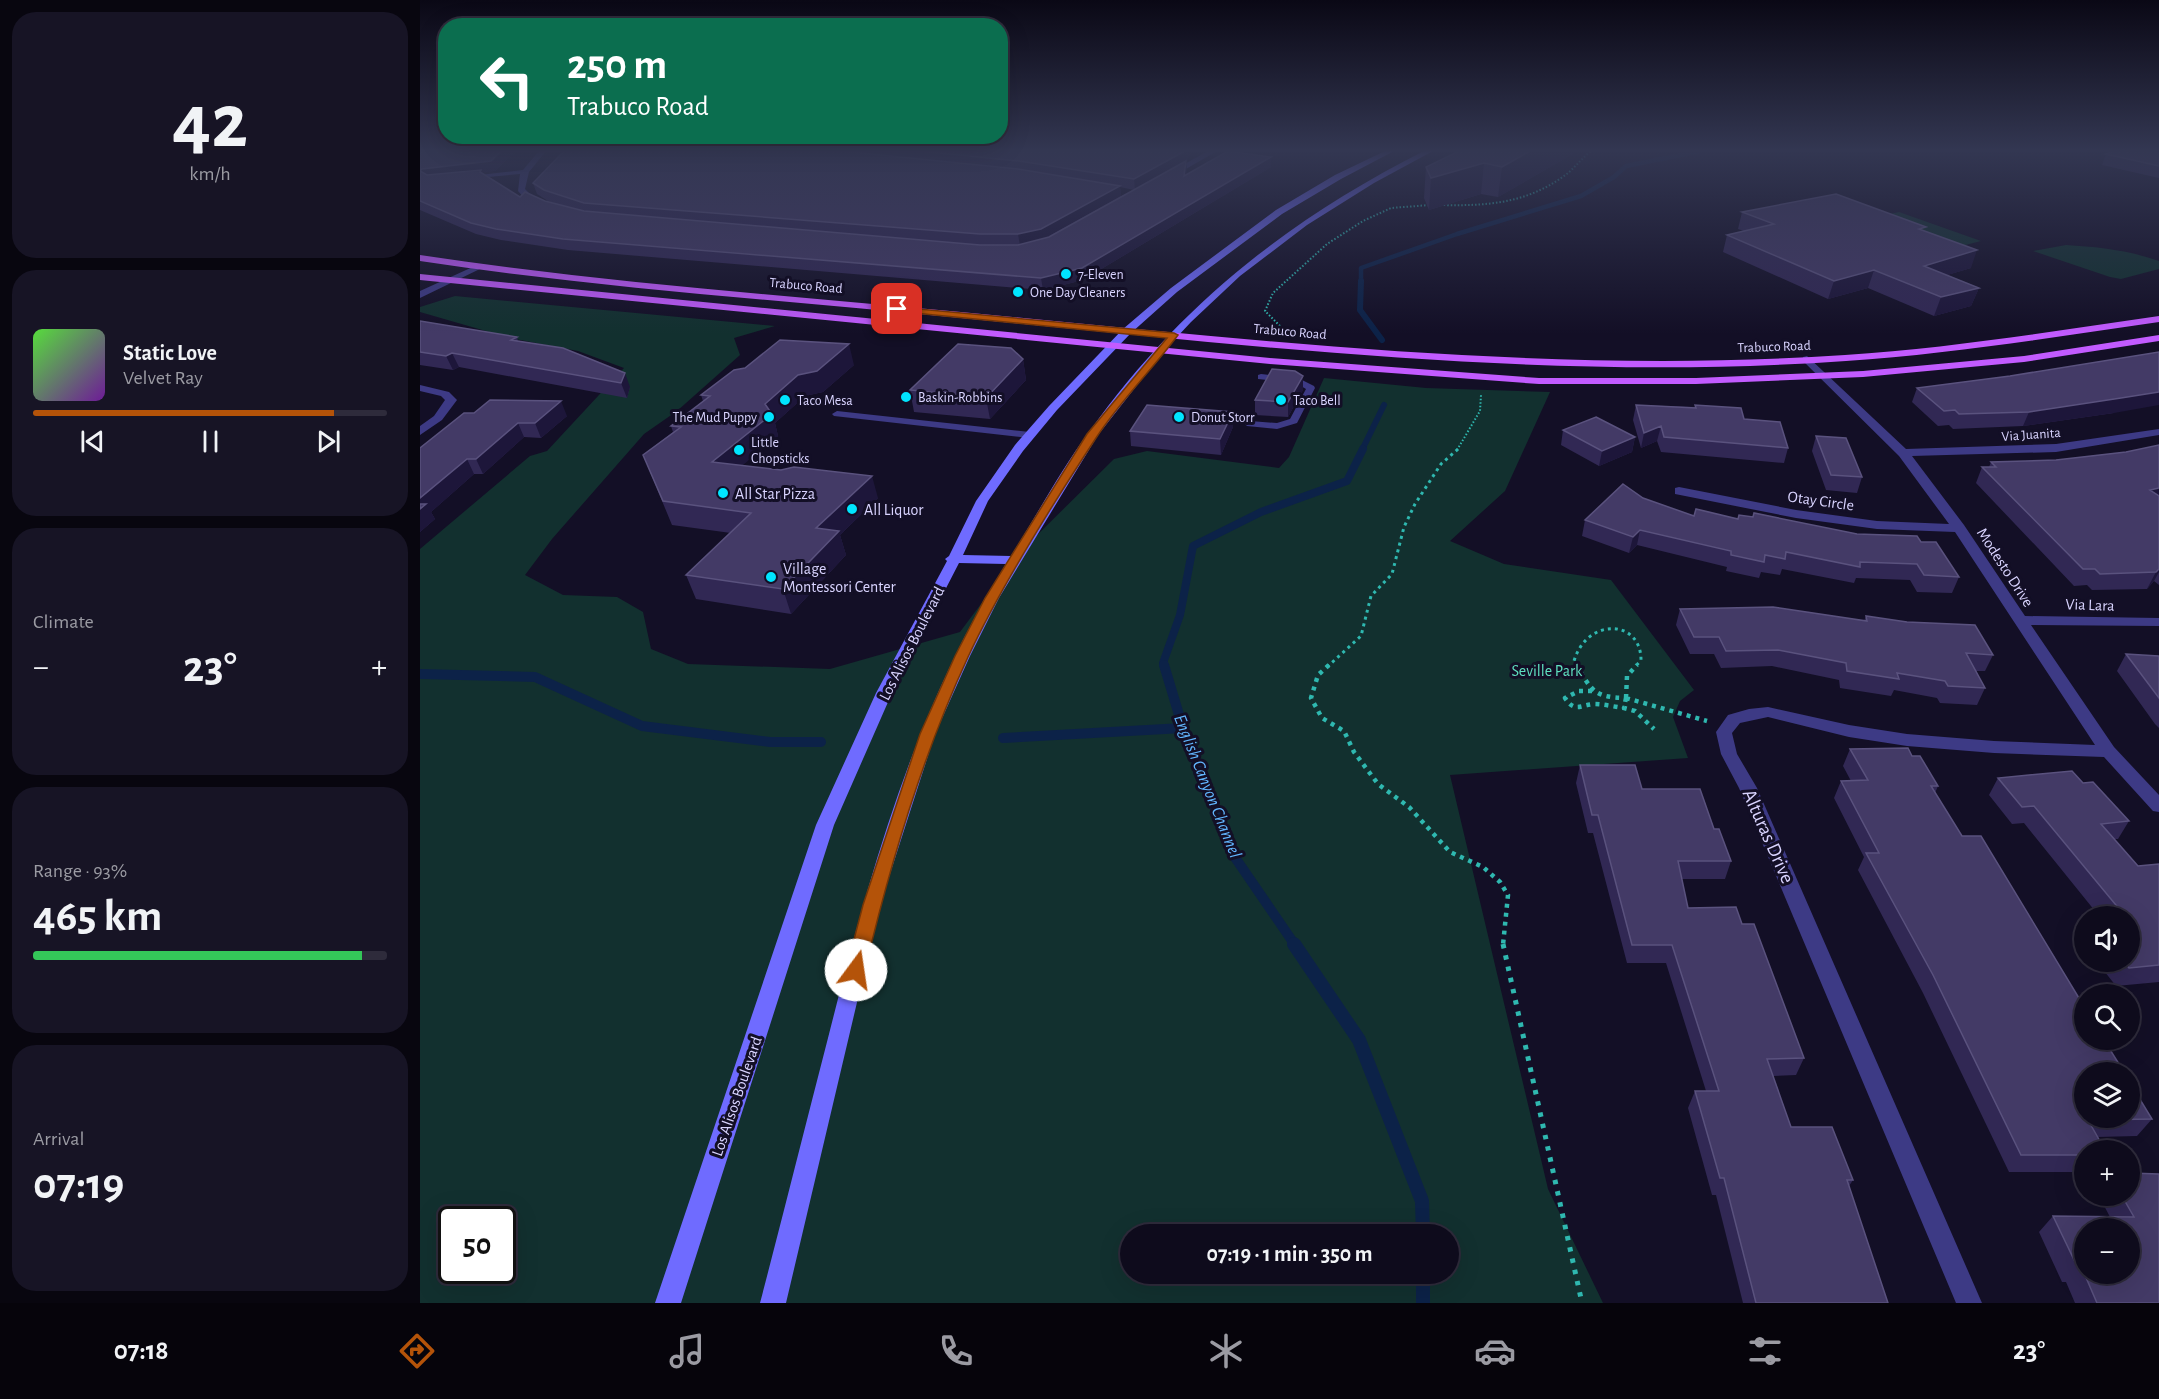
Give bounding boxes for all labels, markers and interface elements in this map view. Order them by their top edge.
icon: left [468,42,546,120]
text: 250 m [567,44,667,86]
text: 42 [172,84,248,162]
text: Trabuco Road [567,93,709,120]
text: km/h [189,164,231,184]
marker: 7-Eleven [1059,267,1073,281]
place label: 7-Eleven [1078,268,1124,282]
street label: Trabuco Road [769,276,843,296]
pin [871,283,922,334]
marker: One Day Cleaners [1011,285,1025,299]
place label: One Day Cleaners [1030,286,1125,300]
icon: arrive [880,292,913,325]
street label: Trabuco Road [1253,322,1327,342]
street label: Trabuco Road [1737,339,1811,355]
text: Static Love [123,342,217,364]
text: Velvet Ray [123,368,203,388]
marker: Baskin-Robbins [899,390,913,404]
place label: Baskin-Robbins [918,391,1002,405]
marker: Taco Mesa [778,393,792,407]
marker: Taco Bell [1274,393,1288,407]
place label: Taco Mesa [797,394,853,408]
place label: Taco Bell [1293,394,1341,408]
marker: The Mud Puppy [762,410,776,424]
marker: Donut Storr [1172,410,1186,424]
place label: The Mud Puppy [673,411,757,425]
place label: Donut Storr [1191,411,1255,425]
icon: previous [76,425,109,458]
icon: pause [194,425,227,458]
icon: next [312,425,345,458]
street label: Via Juanita [2001,426,2062,444]
place label: Little Chopsticks [751,436,810,466]
marker: Little Chopsticks [732,443,746,457]
marker: All Star Pizza [716,486,730,500]
place label: All Star Pizza [735,486,815,502]
street label: Otay Circle [1787,488,1855,515]
marker: All Liquor [845,502,859,516]
place label: All Liquor [864,502,924,518]
street label: Modesto Drive [1974,525,2036,610]
place label: Village Montessori Center [783,561,897,595]
marker: Village Montessori Center [764,570,778,584]
street label: Los Alisos Boulevard [876,584,947,703]
street label: Via Lara [2065,596,2115,614]
text: Climate [33,612,94,632]
text: 23° [183,645,237,690]
text: − [33,651,49,684]
text: + [371,651,387,684]
park label: Seville Park [1512,663,1583,679]
water label: English Canyon Channel [1170,712,1244,861]
street label: Alturas Drive [1738,786,1798,886]
text: Range · 93% [33,861,127,881]
text: 465 km [33,894,162,939]
map controls [2074,906,2140,1284]
button: sound [2074,906,2140,972]
position arrow [824,938,888,1002]
button: search [2074,984,2140,1050]
street label: Los Alisos Boulevard [709,1035,765,1158]
button: layers [2074,1062,2140,1128]
text: Arrival [33,1129,84,1149]
button: + [2074,1140,2140,1206]
text: 07:19 [33,1162,124,1207]
speed limit sign: 50 [438,1206,516,1284]
button: − [2074,1218,2140,1284]
text: 07:19 · 1 min · 350 m [1207,1243,1372,1265]
icon: directions [396,1330,438,1372]
icon: music [666,1330,708,1372]
icon: phone [935,1330,977,1372]
icon: climate [1205,1330,1247,1372]
icon: car [1474,1330,1516,1372]
icon: filters [1744,1330,1786,1372]
text: 07:18 [114,1337,169,1364]
text: 23° [2013,1337,2045,1364]

